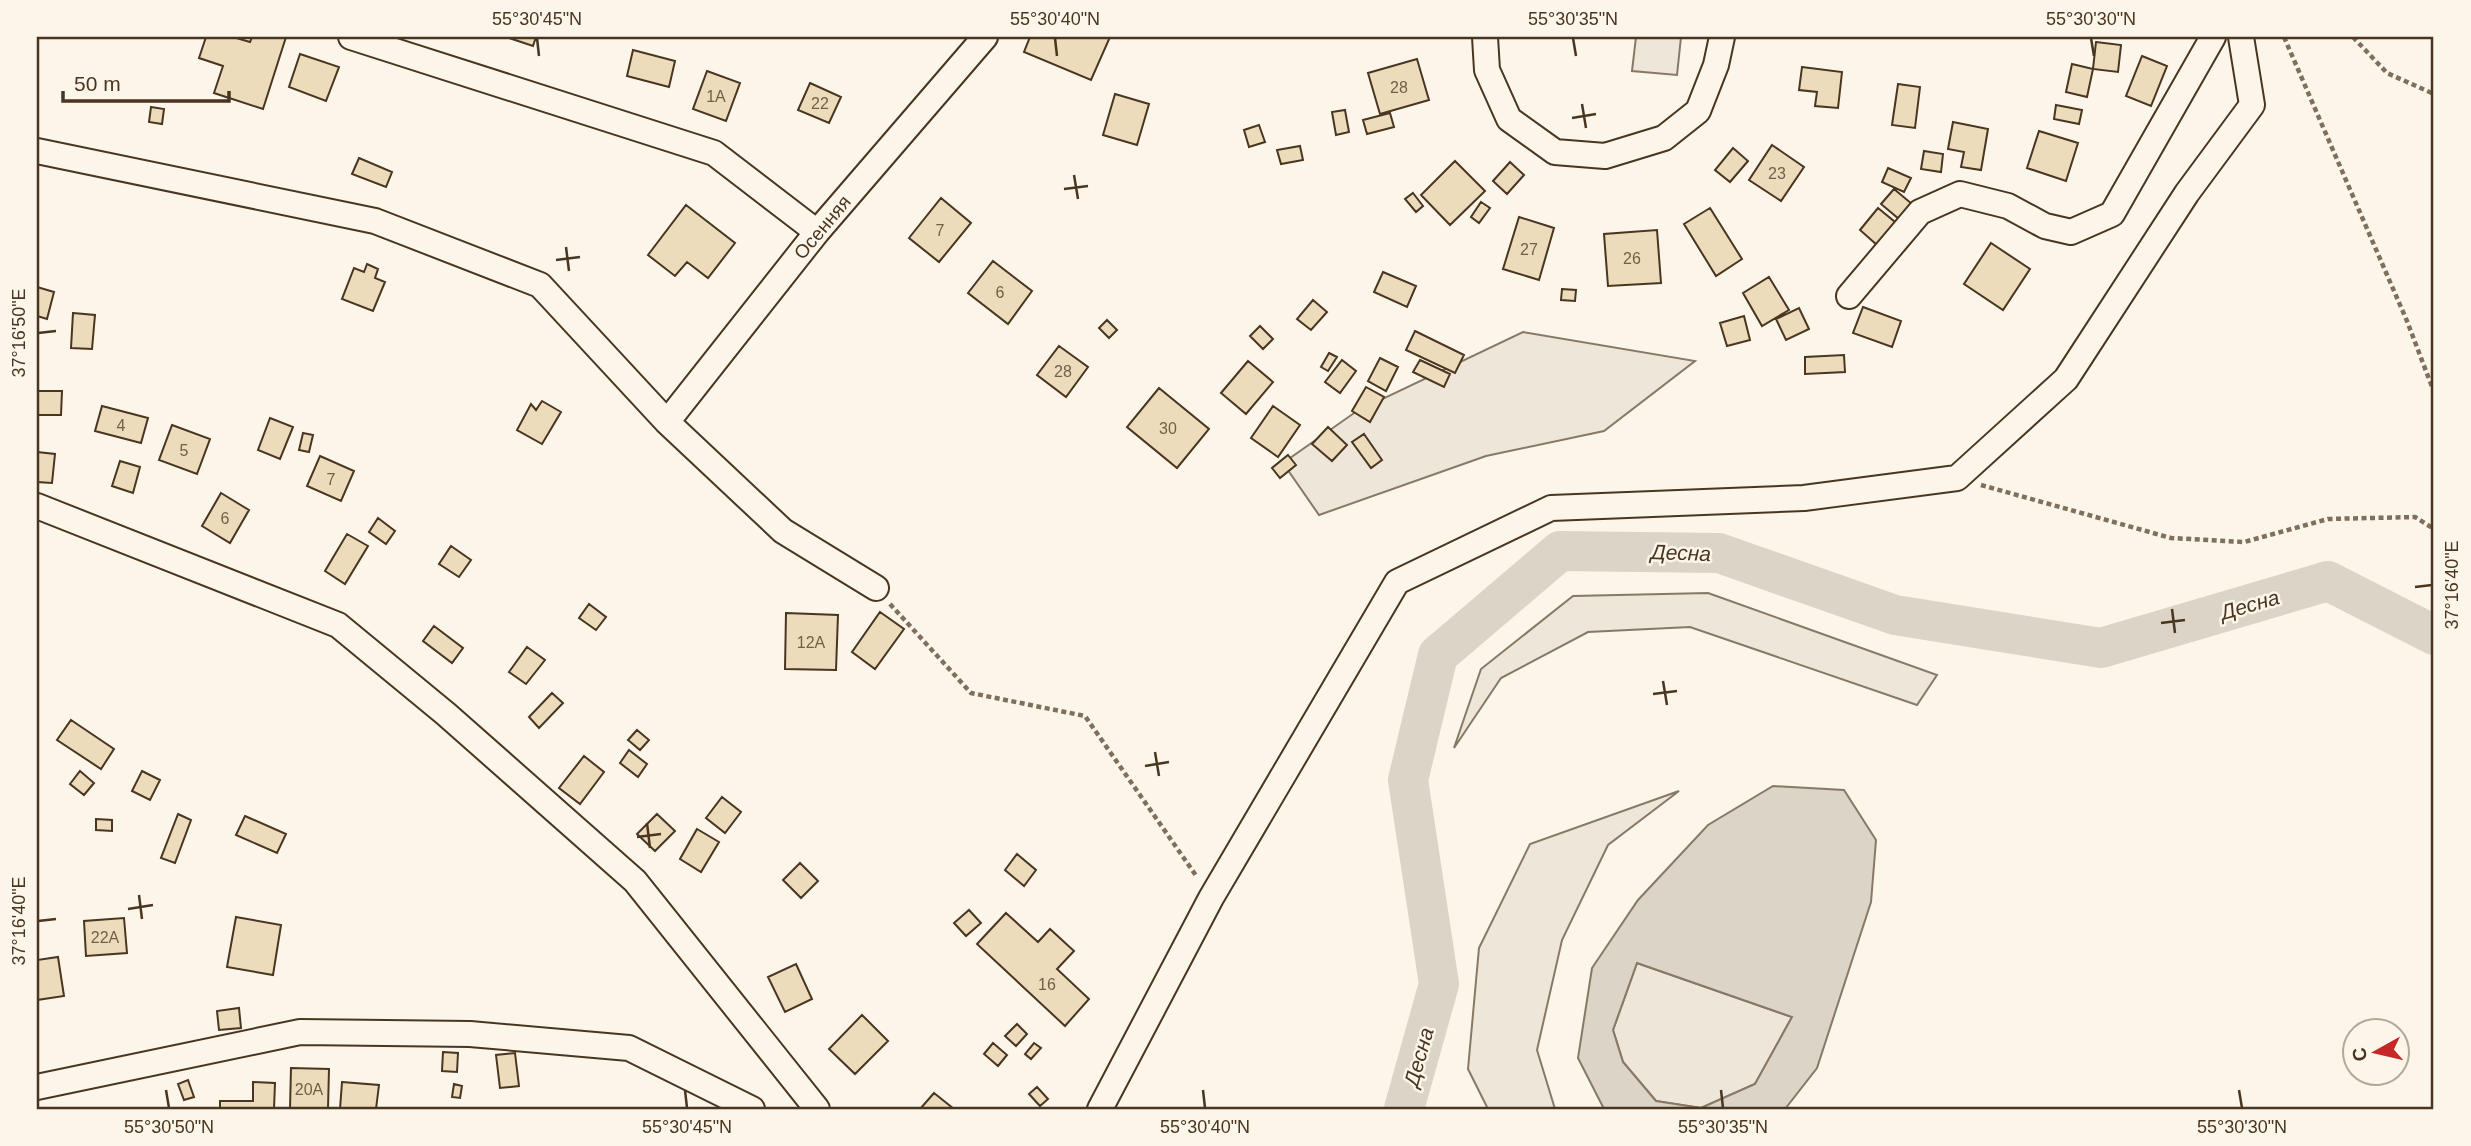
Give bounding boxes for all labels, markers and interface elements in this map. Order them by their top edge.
text: 55°30'45"N [492,9,582,29]
text: 55°30'40"N [1010,9,1100,29]
text: 55°30'35"N [1528,9,1618,29]
text: 55°30'30"N [2046,9,2136,29]
scale bar [63,60,229,104]
text: 50 m [74,72,121,95]
house number: 28 [1390,79,1408,96]
house number: 1А [706,88,726,105]
house number: 22 [811,95,829,112]
house number: 23 [1768,165,1786,182]
street label: Осенняя [790,191,855,263]
house number: 7 [936,222,945,239]
house number: 27 [1520,241,1538,258]
house number: 26 [1623,250,1641,267]
house number: 6 [996,284,1005,301]
text: 37°16'50"E [9,288,29,378]
house number: 28 [1054,363,1072,380]
house number: 4 [117,417,126,434]
house number: 30 [1159,420,1177,437]
house number: 5 [180,442,189,459]
house number: 7 [327,471,336,488]
house number: 6 [221,510,230,527]
water label: Десна [1649,540,1711,565]
text: 37°16'40"E [2442,540,2462,630]
water label: Десна [2216,585,2282,624]
house number: 12А [797,634,826,651]
text: 37°16'40"E [9,876,29,966]
house number: 22А [91,929,120,946]
house number: 16 [1038,976,1056,993]
north arrow [2342,1016,2412,1086]
water label: Десна [1399,1025,1438,1091]
text: С [2348,1046,2371,1063]
house number: 20А [295,1081,324,1098]
text: 55°30'50"N [124,1117,214,1137]
text: 55°30'45"N [642,1117,732,1137]
text: 55°30'40"N [1160,1117,1250,1137]
text: 55°30'35"N [1678,1117,1768,1137]
text: 55°30'30"N [2197,1117,2287,1137]

